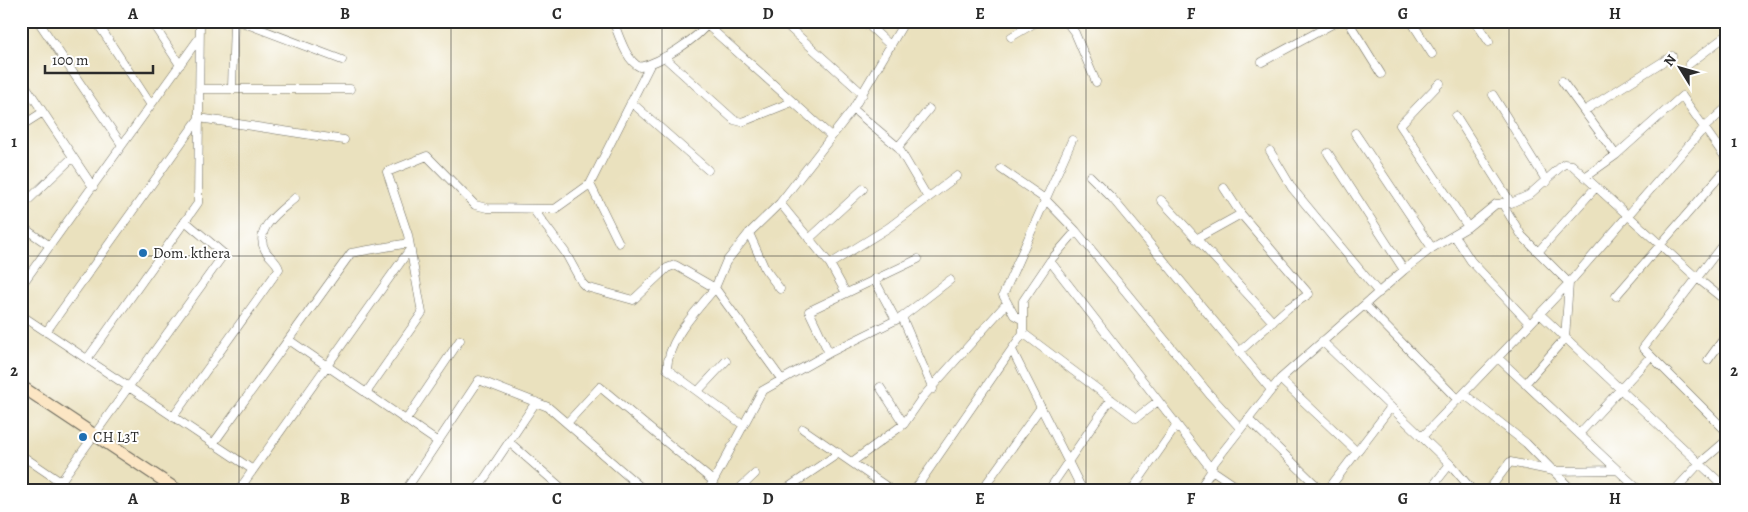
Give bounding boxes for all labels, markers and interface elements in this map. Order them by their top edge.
text: A [127,3,139,25]
text: B [340,3,350,25]
text: C [552,3,562,25]
text: D [762,3,774,25]
text: E [975,3,985,25]
text: F [1187,3,1196,25]
text: G [1398,3,1408,25]
text: H [1609,3,1621,25]
scale bar [45,42,152,74]
north arrow [1656,42,1706,92]
text: 100 m [52,50,89,70]
text: N [1659,51,1681,70]
text: 1 [11,131,17,153]
text: 1 [1731,131,1737,153]
place label: Dom. kthera [153,243,230,263]
marker: Dom. kthera [137,247,149,259]
text: 2 [10,360,18,382]
text: 2 [1730,360,1738,382]
place label: CH L3T [93,427,140,447]
marker: CH L3T [77,431,89,443]
text: A [127,488,139,510]
text: B [340,488,350,510]
text: C [552,488,562,510]
text: D [762,488,774,510]
text: E [975,488,985,510]
text: F [1187,488,1196,510]
text: G [1398,488,1408,510]
text: H [1609,488,1621,510]

